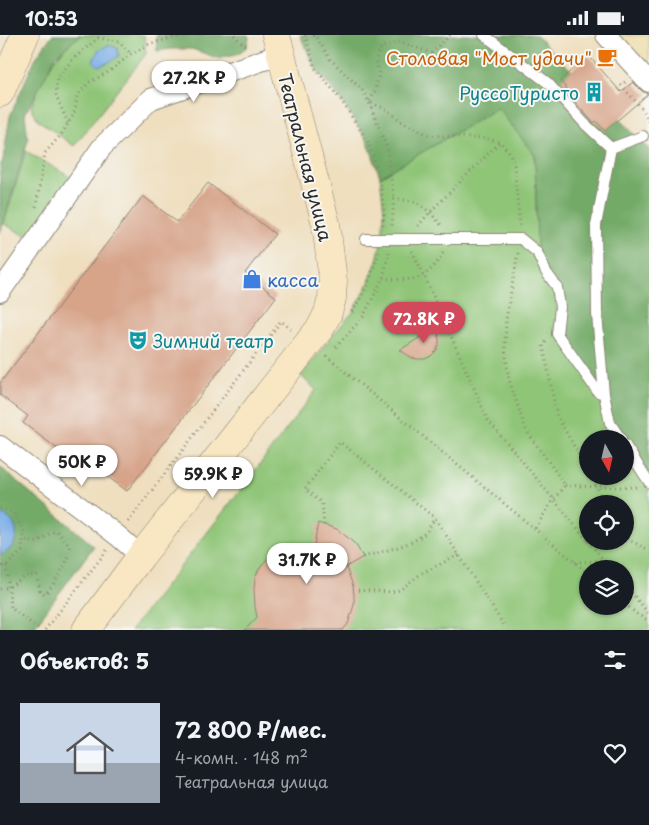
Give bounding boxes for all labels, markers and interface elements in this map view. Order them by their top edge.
text: 10:53 [25,4,78,32]
place label: Столовая "Мост удачи" [386,44,592,71]
cafe icon: Столовая "Мост удачи" [596,46,618,68]
pin: 27.2K ₽ [148,61,240,103]
text: 27.2K ₽ [162,65,226,89]
street label: Театральная улица [272,70,340,244]
place label: РуссоТуристо [459,79,579,106]
building icon: РуссоТуристо [583,81,605,103]
place label: касса [267,266,319,293]
shop icon: касса [241,268,263,290]
pin: 72.8K ₽ [378,301,470,344]
text: 72.8K ₽ [393,306,455,330]
place label: Зимний театр [153,327,274,354]
theatre icon: Зимний театр [127,329,149,351]
north arrow [579,430,634,485]
map controls [579,430,634,615]
pin: 50K ₽ [47,445,117,487]
text: 50K ₽ [58,449,106,473]
pin: 59.9K ₽ [167,457,259,499]
text: 59.9K ₽ [183,461,243,485]
button: locate [579,495,634,550]
pin: 31.7K ₽ [261,543,353,585]
text: 31.7K ₽ [278,547,336,571]
button: layers [579,560,634,615]
text: Объектов: 5 [20,644,149,676]
icon: filters [601,646,629,674]
text: 72 800 ₽/мес. [175,713,327,745]
icon: home [60,723,120,783]
icon: heart [601,739,629,767]
text: 4-комн. · 148 m² [175,745,308,769]
text: Театральная улица [175,769,328,793]

